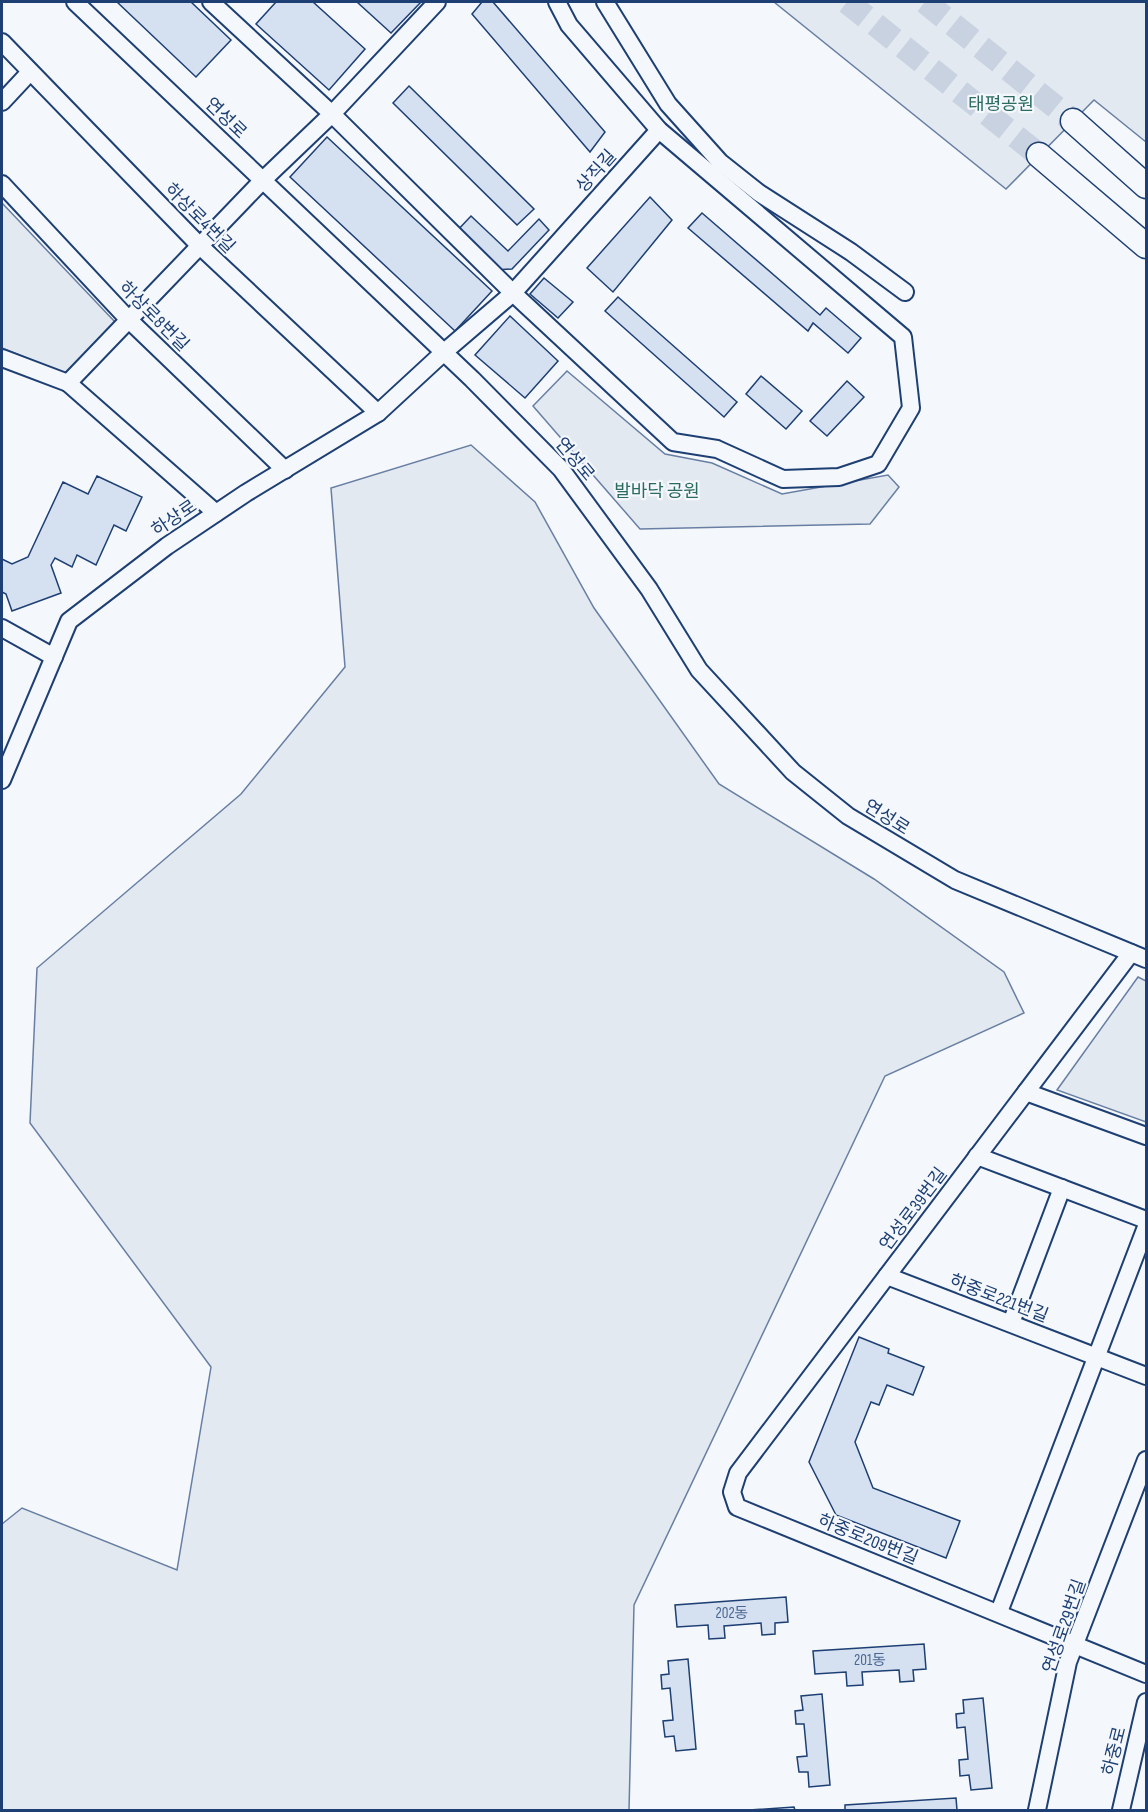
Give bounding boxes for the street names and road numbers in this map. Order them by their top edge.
street label: 연성로 [200,94,251,143]
street label: 상직길 [572,146,621,197]
street label: 하상로4번길 [160,179,239,258]
street label: 하상로8번길 [114,277,193,356]
street label: 연성로 [551,434,599,485]
street label: 하상로 [148,496,201,541]
street label: 연성로 [860,795,913,839]
street label: 연성로39번길 [875,1164,951,1255]
street label: 하중로221번길 [947,1270,1051,1327]
street label: 하중로209번길 [815,1510,921,1569]
street label: 연성로29번길 [1039,1576,1090,1676]
street label: 하중로 [1098,1724,1131,1778]

